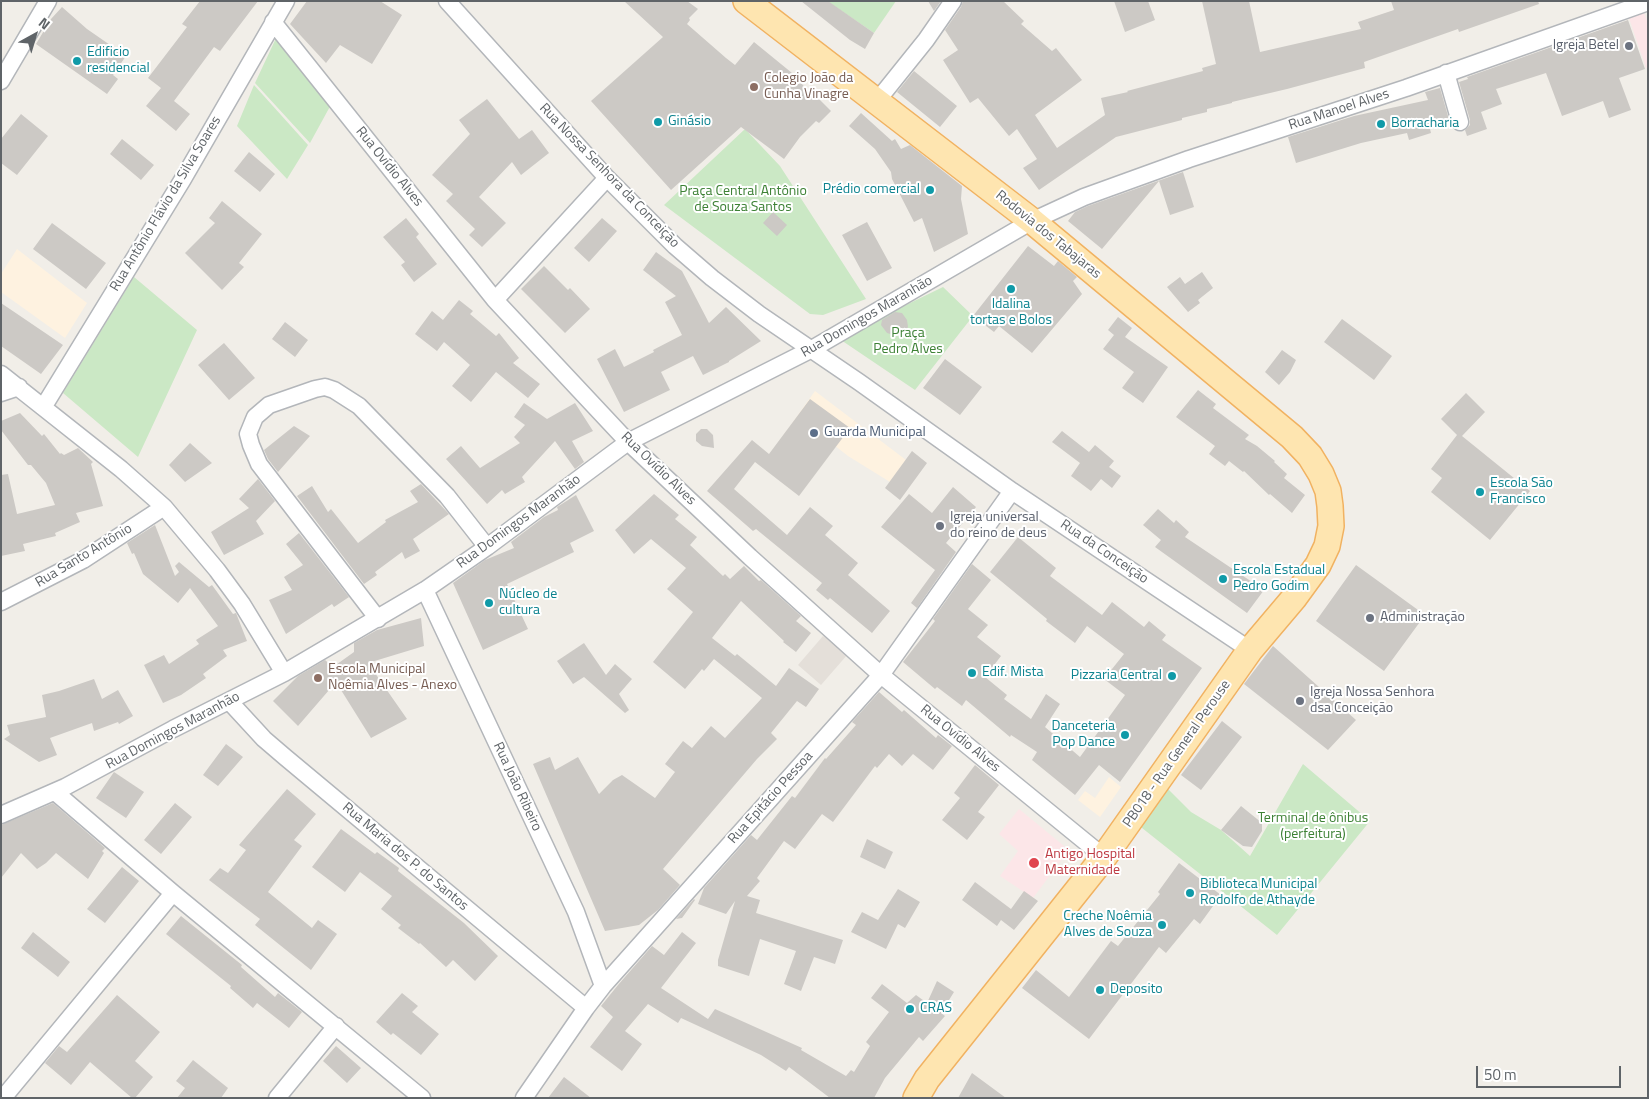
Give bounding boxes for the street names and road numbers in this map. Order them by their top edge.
street label: Rua Manoel Alves [1287,86,1391,134]
street label: Rua Nossa Senhora da Conceição [535,100,683,252]
street label: Rua Antônio Flávio da Silva Soares [107,113,225,295]
street label: Rua Ovídio Alves [352,124,426,210]
street label: Rodovia dos Tabajaras [992,187,1104,283]
street label: Rua Domingos Maranhão [798,272,936,362]
street label: Rua Ovídio Alves [617,429,699,509]
street label: Rua Domingos Maranhão [454,471,584,573]
street label: Rua da Conceição [1057,516,1151,588]
street label: Rua Santo Antônio [33,521,135,591]
street label: PB018 - Rua General Perouse [1120,677,1234,831]
street label: Rua Domingos Maranhão [103,689,243,773]
street label: Rua Ovídio Alves [917,702,1003,776]
street label: Rua João Ribeiro [489,740,545,834]
street label: Rua Epitácio Pessoa [725,748,817,848]
street label: Rua Maria dos P. do Santos [339,799,471,915]

